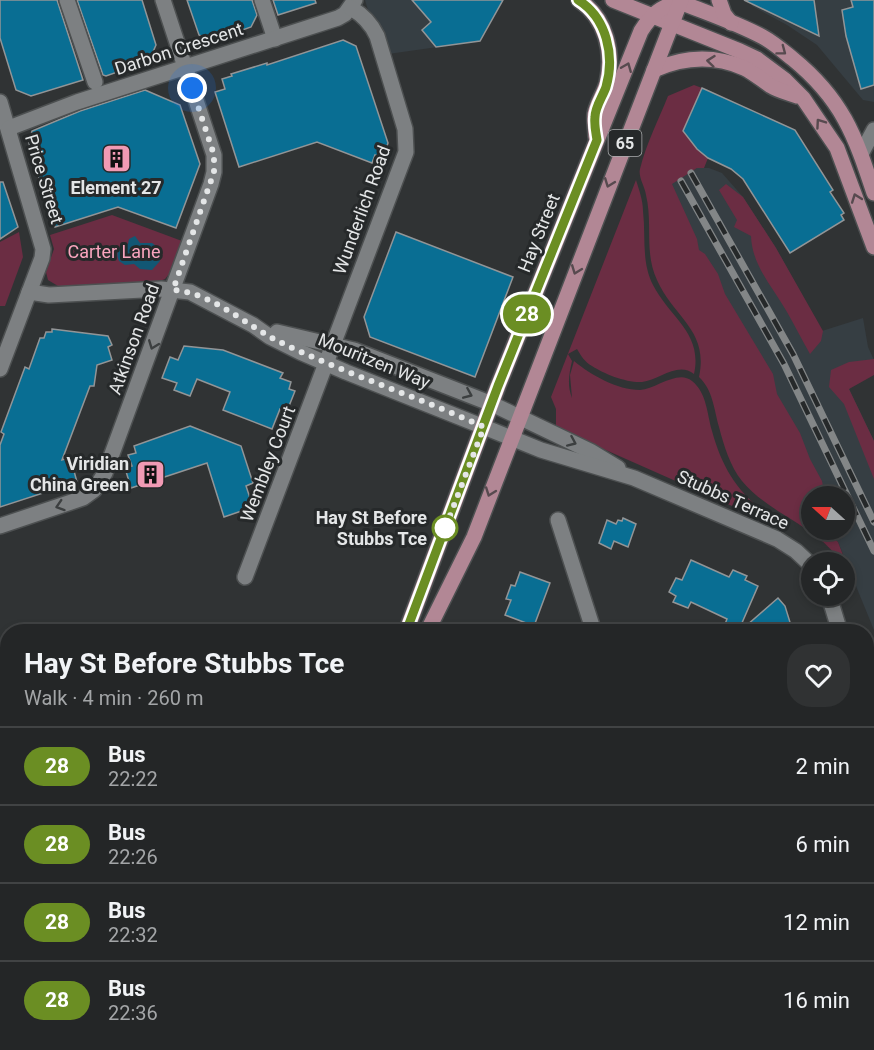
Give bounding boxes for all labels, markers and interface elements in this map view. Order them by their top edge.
street label: Darbon Crescent [112,18,246,79]
one-way arrow [776,44,787,55]
one-way arrow [707,55,716,67]
one-way arrow [620,62,632,73]
your location [177,73,207,103]
one-way arrow [816,119,827,130]
road number: 65 [608,130,642,156]
street label: Price Street [21,131,68,226]
building icon: Element 27 [100,143,132,175]
street label: Wunderlich Road [329,143,395,277]
place label: Element 27 [70,177,162,198]
one-way arrow [604,177,617,188]
street label: Hay Street [513,190,564,275]
one-way arrow [850,193,863,203]
park label: Carter Lane [67,241,161,262]
one-way arrow [570,265,583,275]
street label: Atkinson Road [104,281,163,397]
line badge: 28 [500,294,554,334]
text: 28 [515,302,539,326]
street label: Mouritzen Way [315,329,434,393]
one-way arrow [148,339,161,349]
one-way arrow [462,387,473,399]
street label: Wembley Court [236,403,299,525]
one-way arrow [565,435,576,447]
place label: Viridian China Green [30,453,129,495]
building icon: Viridian China Green [134,458,166,490]
street label: Stubbs Terrace [674,466,792,534]
one-way arrow [485,486,498,497]
north arrow [801,486,855,540]
map controls [801,486,855,606]
one-way arrow [55,498,66,511]
place label: Hay St Before Stubbs Tce [316,507,427,549]
marker: Hay St Before Stubbs Tce [432,515,458,541]
button: locate [801,552,855,606]
button: heart [787,644,850,707]
text: Hay St Before Stubbs Tce [24,647,344,680]
text: Walk · 4 min · 260 m [24,686,203,710]
text: Bus [108,742,146,767]
text: 28 [45,754,69,778]
text: 2 min [795,754,850,779]
text: 22:22 [108,767,158,791]
text: Bus [108,820,146,845]
text: 28 [45,832,69,856]
text: 6 min [795,832,850,857]
text: 22:26 [108,845,158,869]
text: Bus [108,898,146,923]
text: 28 [45,910,69,934]
text: 12 min [783,910,850,935]
text: 22:32 [108,923,158,947]
text: Bus [108,976,146,1001]
text: 28 [45,988,69,1012]
text: 16 min [783,988,850,1013]
text: 22:36 [108,1001,158,1025]

